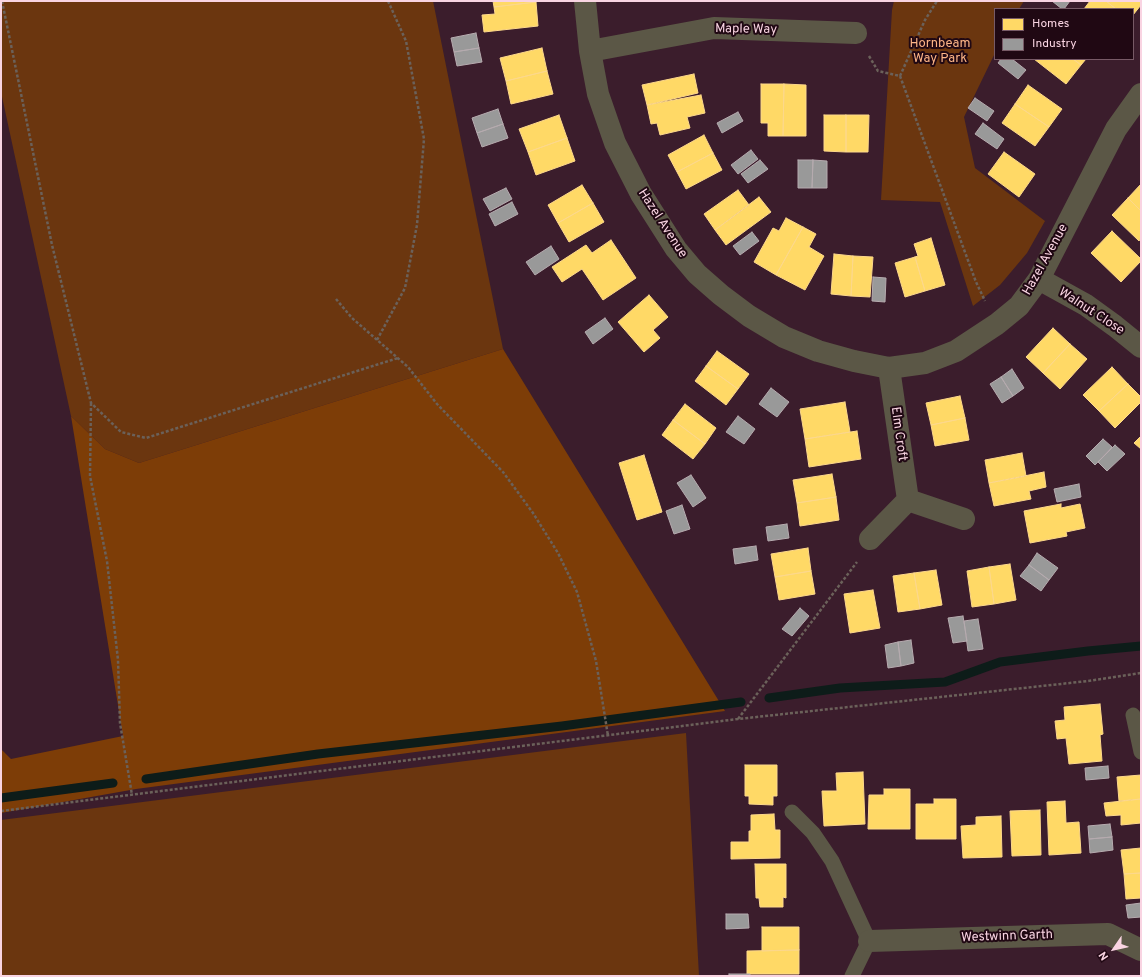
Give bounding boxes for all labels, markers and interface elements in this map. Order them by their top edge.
legend [994,8,1134,60]
text: Homes [1032,16,1069,32]
street label: Maple Way [715,22,777,38]
park label: Hornbeam Way Park [909,36,971,67]
text: Industry [1032,36,1077,52]
street label: Hazel Avenue [634,187,690,261]
street label: Hazel Avenue [1020,222,1072,298]
street label: Walnut Close [1055,285,1127,339]
street label: Elm Croft [886,406,910,462]
street label: Westwinn Garth [961,928,1053,946]
north arrow [1094,929,1134,969]
text: N [1096,949,1112,963]

